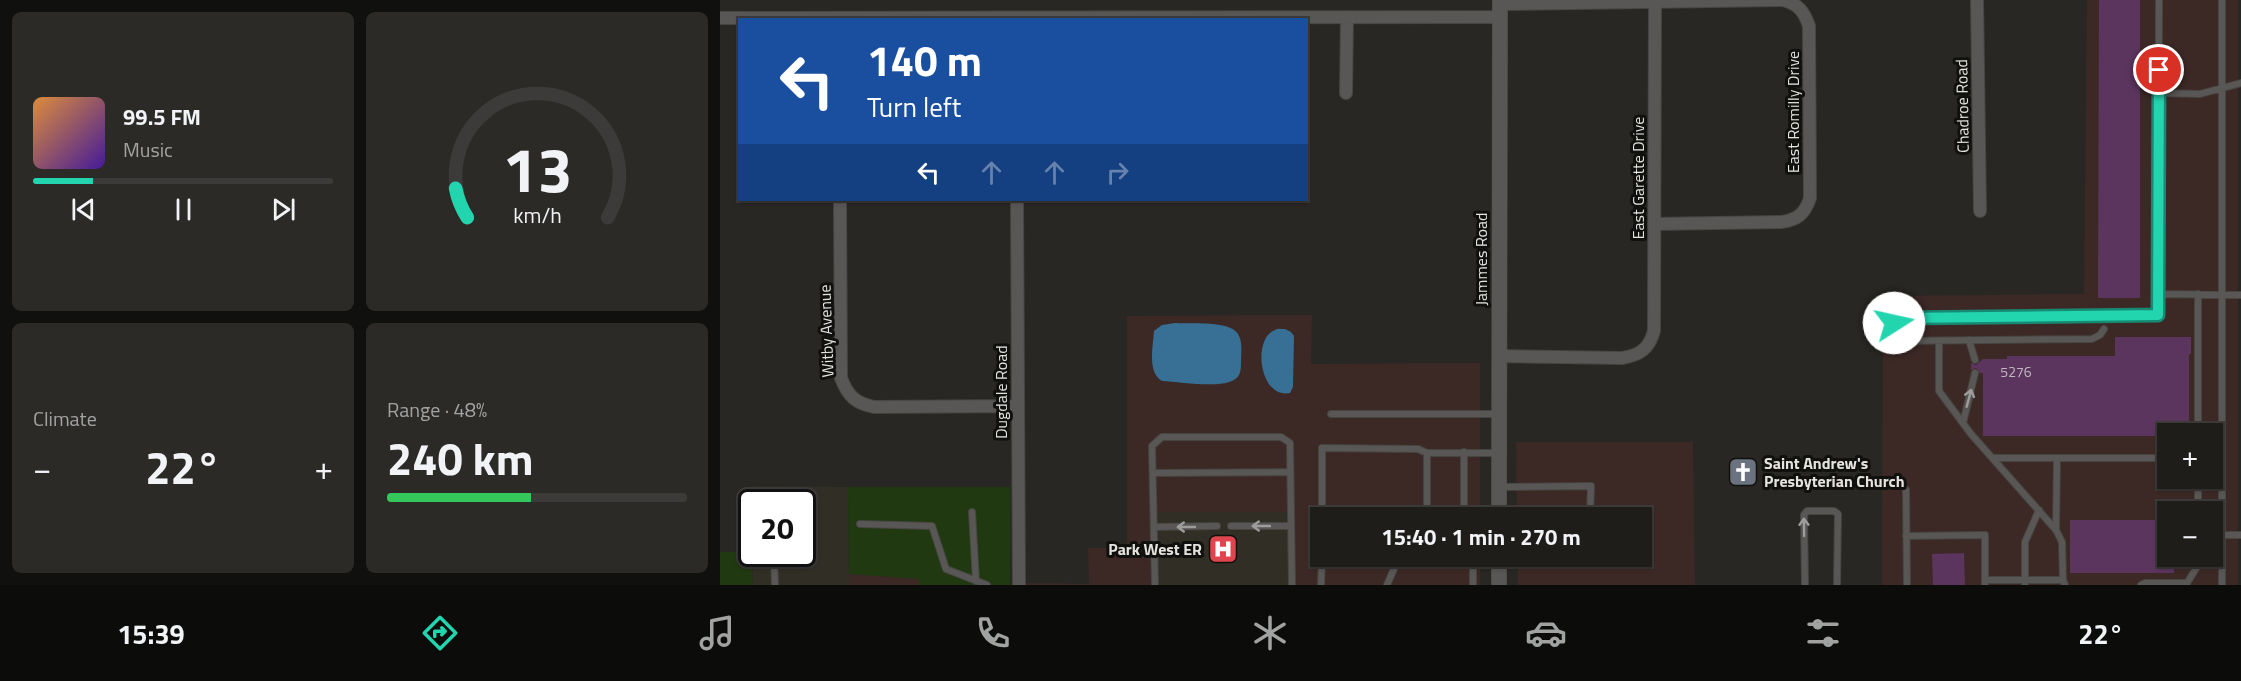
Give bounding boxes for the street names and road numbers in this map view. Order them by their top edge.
street label: East Romilly Drive [1781,51,1805,173]
street label: Chadroe Road [1949,59,1975,153]
street label: East Garette Drive [1626,117,1650,239]
street label: Jammes Road [1469,212,1493,306]
street label: Witby Avenue [812,284,840,378]
street label: Dugdale Road [989,345,1013,439]

